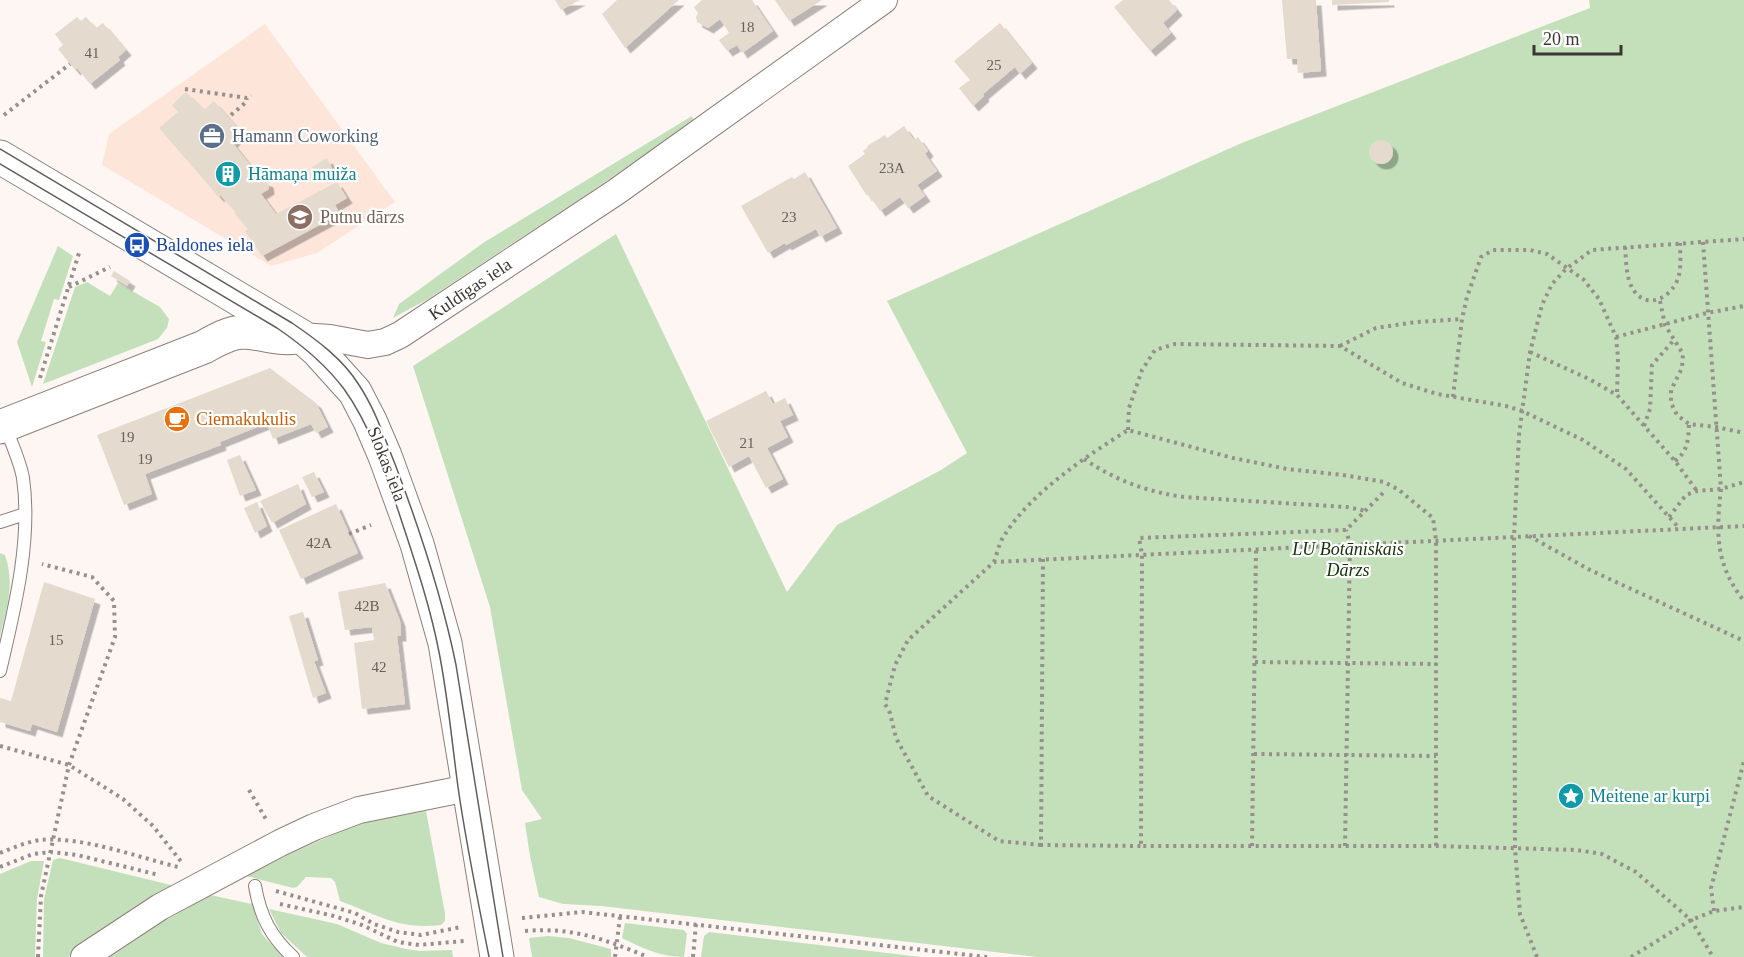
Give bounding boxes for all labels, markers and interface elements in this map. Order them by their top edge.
scale bar [1534,18,1621,56]
house number: 18 [740,19,755,35]
text: 20 m [1543,29,1580,49]
house number: 41 [85,45,100,61]
house number: 25 [987,57,1002,73]
office icon: Hamann Coworking [197,121,227,151]
place label: Hamann Coworking [232,126,378,146]
building icon: Hāmaņa muiža [213,159,243,189]
house number: 23A [879,160,905,176]
place label: Hāmaņa muiža [248,164,356,184]
school or university icon: Putnu dārzs [285,202,315,232]
place label: Putnu dārzs [320,207,405,227]
house number: 23 [782,209,797,225]
bus stop icon: Baldones iela [122,230,152,260]
place label: Baldones iela [156,235,253,255]
street label: Kuldīgas iela [425,254,515,324]
cafe icon: Ciemakukulis [162,404,192,434]
place label: Ciemakukulis [196,409,296,429]
street label: Slokas iela [364,424,410,504]
house number: 19 [120,429,135,445]
house number: 21 [740,435,755,451]
house number: 19 [138,451,153,467]
house number: 42A [306,535,332,551]
park label: LU Botāniskais Dārzs [1291,539,1404,580]
house number: 42B [354,598,380,614]
house number: 15 [49,632,64,648]
house number: 42 [372,659,387,675]
place icon: Meitene ar kurpi [1556,781,1586,811]
place label: Meitene ar kurpi [1590,786,1710,806]

